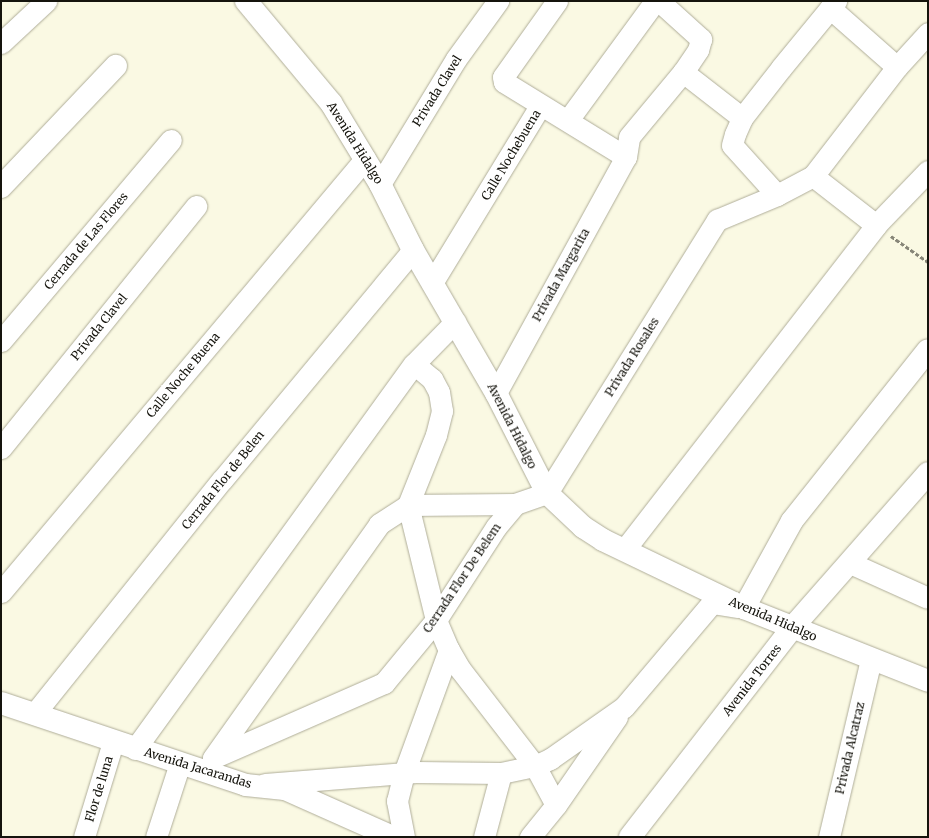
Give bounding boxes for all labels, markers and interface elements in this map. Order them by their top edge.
street label: Privada Clavel [409,53,465,129]
street label: Avenida Hidalgo [324,99,386,187]
street label: Calle Nochebuena [478,107,544,203]
street label: Cerrada de Las Flores [41,189,131,293]
street label: Privada Margarita [529,226,593,324]
street label: Privada Clavel [68,291,130,363]
street label: Privada Rosales [602,315,662,399]
street label: Calle Noche Buena [143,330,223,420]
street label: Avenida Hidalgo [484,381,540,471]
street label: Cerrada Flor de Belen [179,428,267,532]
street label: Cerrada Flor De Belem [420,521,504,635]
street label: Avenida Hidalgo [727,594,819,644]
street label: Avenida Torres [720,641,784,719]
street label: Privada Alcatraz [832,700,868,796]
street label: Avenida Jacarandas [143,745,253,791]
street label: Flor de luna [82,754,116,824]

